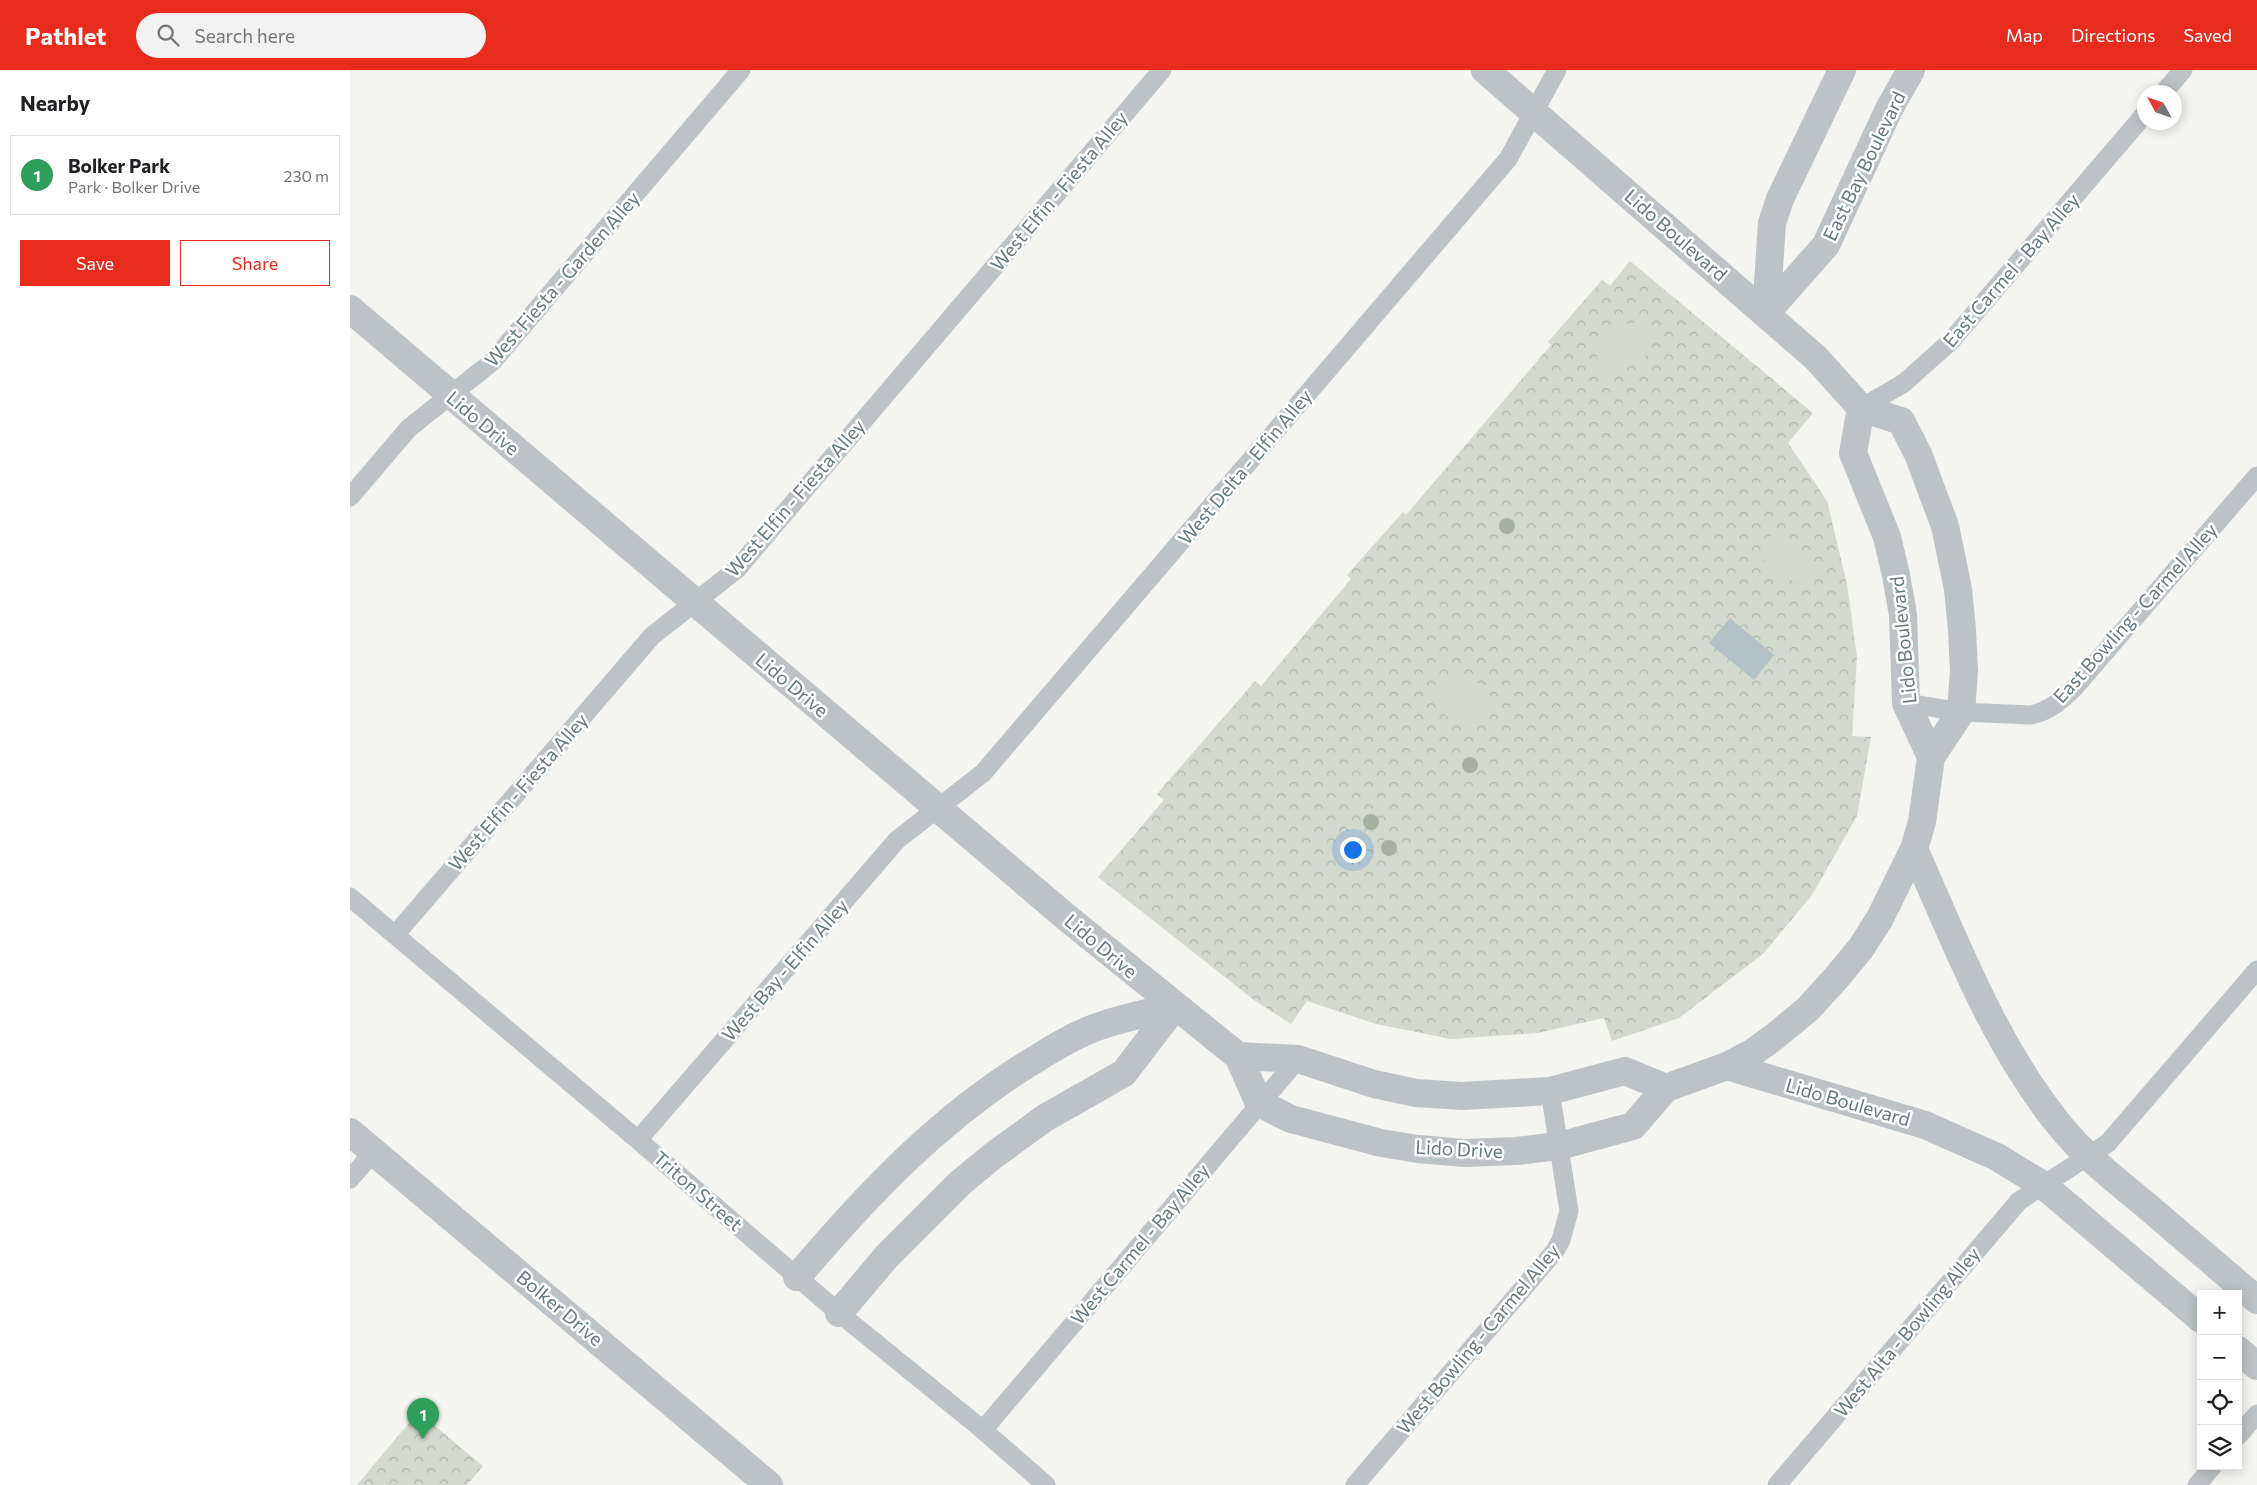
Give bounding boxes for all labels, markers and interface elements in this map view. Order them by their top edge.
search box [136,13,486,58]
text: Pathlet [25,21,106,50]
icon: search [154,21,182,49]
text: Search here [194,24,295,47]
text: Map [2006,24,2043,46]
text: Directions [2071,24,2155,46]
text: Saved [2183,24,2232,46]
north arrow [2137,85,2182,130]
street label: East Bay Boulevard [1817,87,1910,244]
text: Nearby [20,90,90,115]
street label: West Elfin - Fiesta Alley [985,106,1132,275]
text: Bolker Park [68,154,170,177]
text: 1 [33,166,41,185]
text: 230 m [284,166,329,185]
text: Park · Bolker Drive [68,177,200,196]
street label: Lido Boulevard [1620,184,1732,285]
street label: West Fiesta - Garden Alley [479,186,644,371]
street label: East Carmel - Bay Alley [1938,188,2084,351]
button: Save [20,240,170,286]
button: Share [180,240,330,286]
street label: West Delta - Elfin Alley [1173,384,1316,549]
street label: Lido Drive [442,386,524,460]
street label: West Elfin - Fiesta Alley [720,414,869,581]
street label: East Bowling - Carmel Alley [2048,518,2222,707]
street label: Lido Boulevard [1884,575,1921,705]
street label: Lido Drive [751,648,833,722]
street label: West Elfin - Fiesta Alley [443,708,592,875]
your location [1340,837,1366,863]
street label: West Bay - Elfin Alley [717,894,853,1045]
street label: Lido Drive [1060,909,1142,983]
street label: Lido Boulevard [1783,1073,1913,1130]
street label: Lido Drive [1415,1135,1503,1162]
street label: Triton Street [649,1146,748,1236]
street label: West Carmel - Bay Alley [1065,1158,1214,1329]
street label: West Bowling - Carmel Alley [1391,1239,1564,1438]
street label: West Alta - Bowling Alley [1829,1242,1984,1421]
street label: Bolker Drive [513,1265,608,1350]
map controls [2197,1290,2242,1470]
button: + [2197,1290,2242,1335]
button: − [2197,1335,2242,1380]
button: locate [2197,1380,2242,1425]
pin: 1 [407,1398,439,1439]
button: layers [2197,1425,2242,1470]

